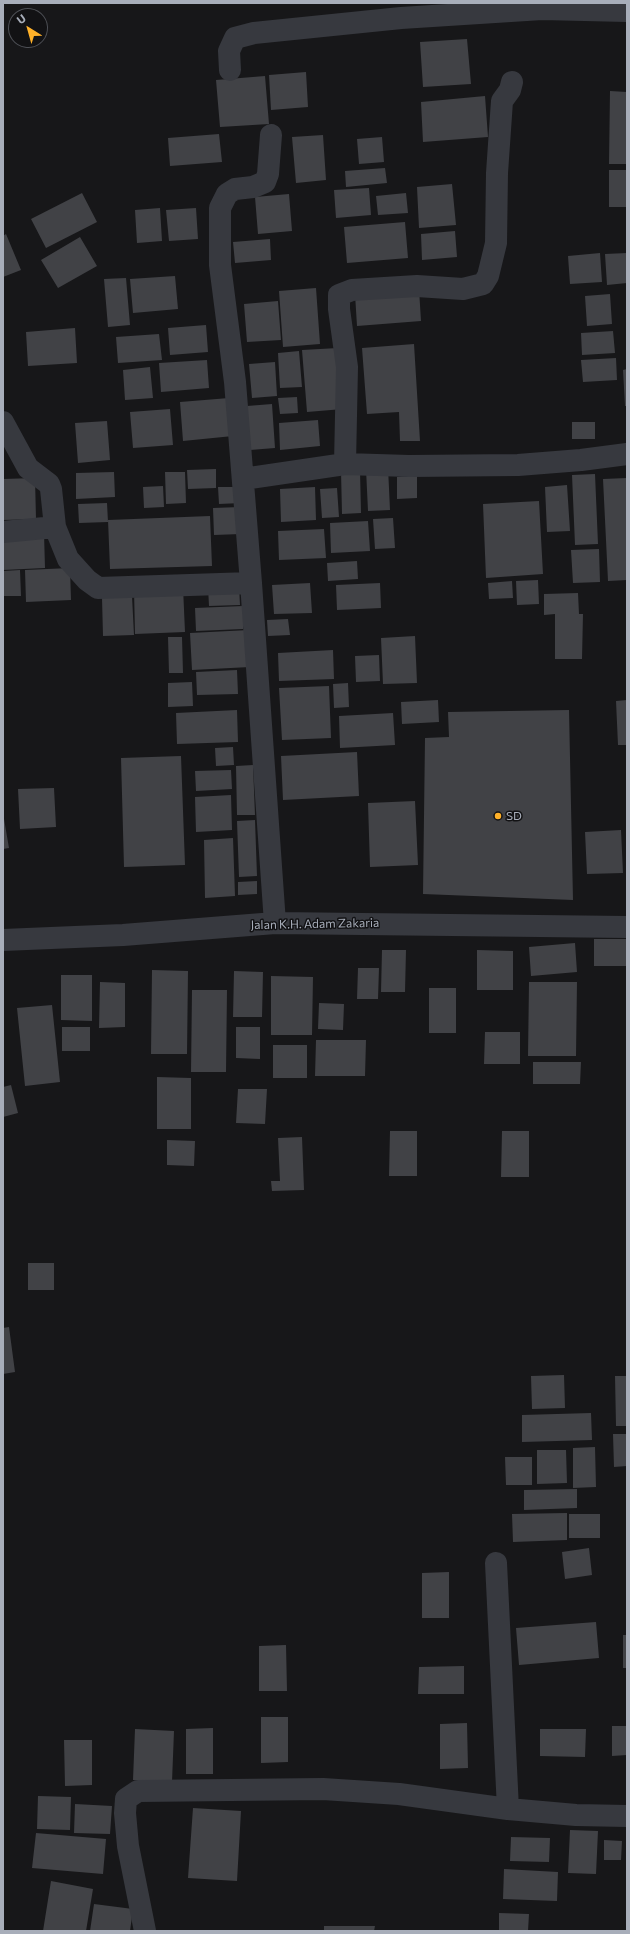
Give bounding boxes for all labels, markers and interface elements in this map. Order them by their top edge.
north arrow [8,8,48,48]
text: U [14,11,28,26]
place label: SD [506,809,522,823]
marker: SD [493,811,503,821]
street label: Jalan K.H. Adam Zakaria [251,916,379,932]

